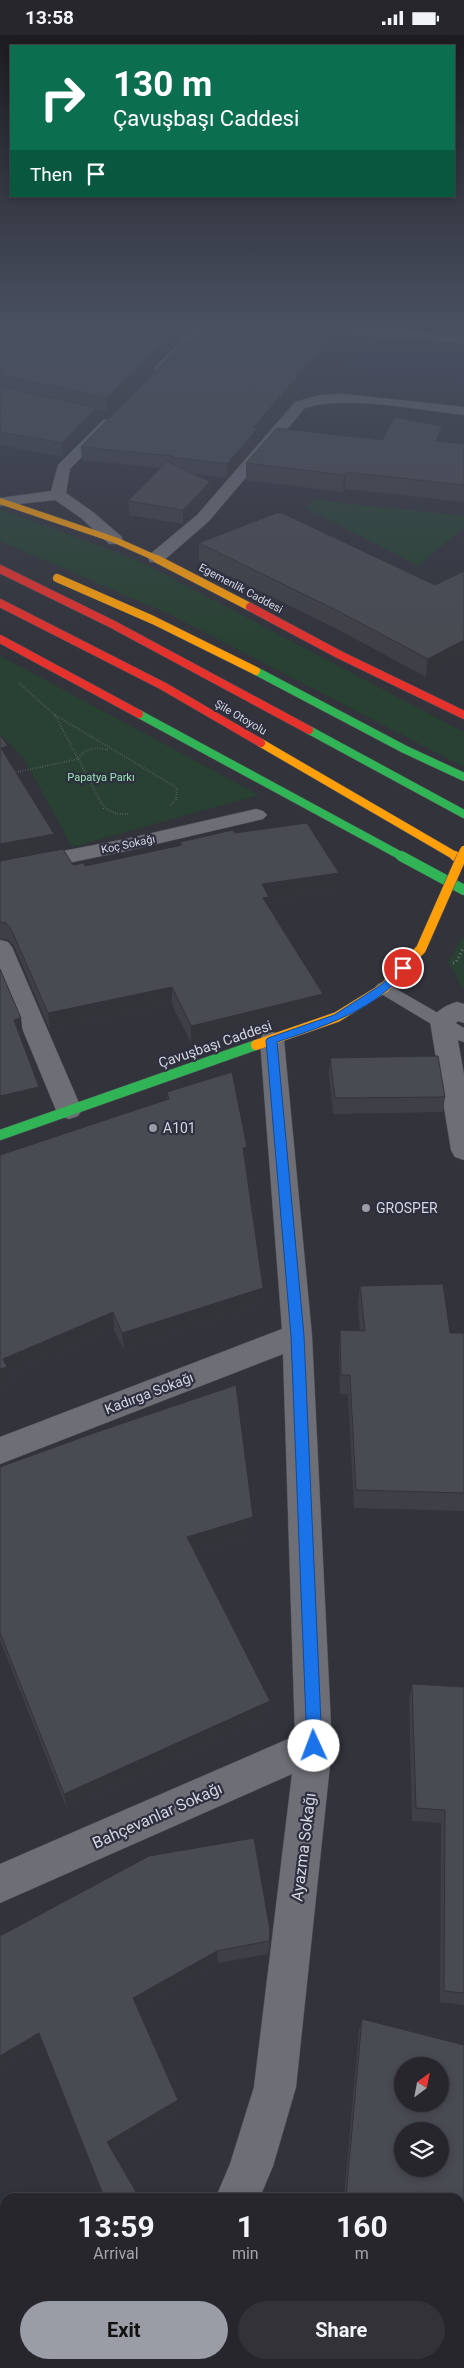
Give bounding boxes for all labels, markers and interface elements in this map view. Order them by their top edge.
text: 13:58 [25,6,74,29]
text: 130 m [113,64,212,105]
icon: right [30,65,95,130]
text: Çavuşbaşı Caddesi [113,106,299,131]
icon: arrive [82,160,110,188]
text: Then [30,163,72,186]
street label: Egemenlik Caddesi [197,561,285,616]
street label: Şile Otoyolu [212,697,269,738]
park label: Papatya Parkı [67,771,135,784]
street label: Koç Sokağı [100,832,156,857]
pin [382,947,424,989]
icon: arrive [389,954,417,982]
street label: Çavuşbaşı Caddesi [156,1017,274,1071]
place label: A101 [163,1120,196,1136]
marker: A101 [147,1122,159,1134]
place label: GROSPER [376,1200,438,1216]
marker: GROSPER [360,1202,372,1214]
street label: Kadırga Sokağı [102,1369,196,1417]
position arrow [287,1719,339,1771]
street label: Bahçevanlar Sokağı [89,1778,225,1853]
street label: Ayazma Sokağı [287,1792,320,1902]
north arrow [394,2057,449,2113]
map controls [394,2057,449,2177]
button: layers [394,2122,449,2177]
text: 13:59 [77,2209,155,2244]
text: 1 [237,2209,254,2244]
text: 160 [336,2209,388,2244]
text: Arrival [93,2244,139,2263]
text: min [232,2244,259,2263]
text: m [355,2244,369,2263]
button: Exit [20,2301,228,2359]
button: Share [238,2301,445,2359]

